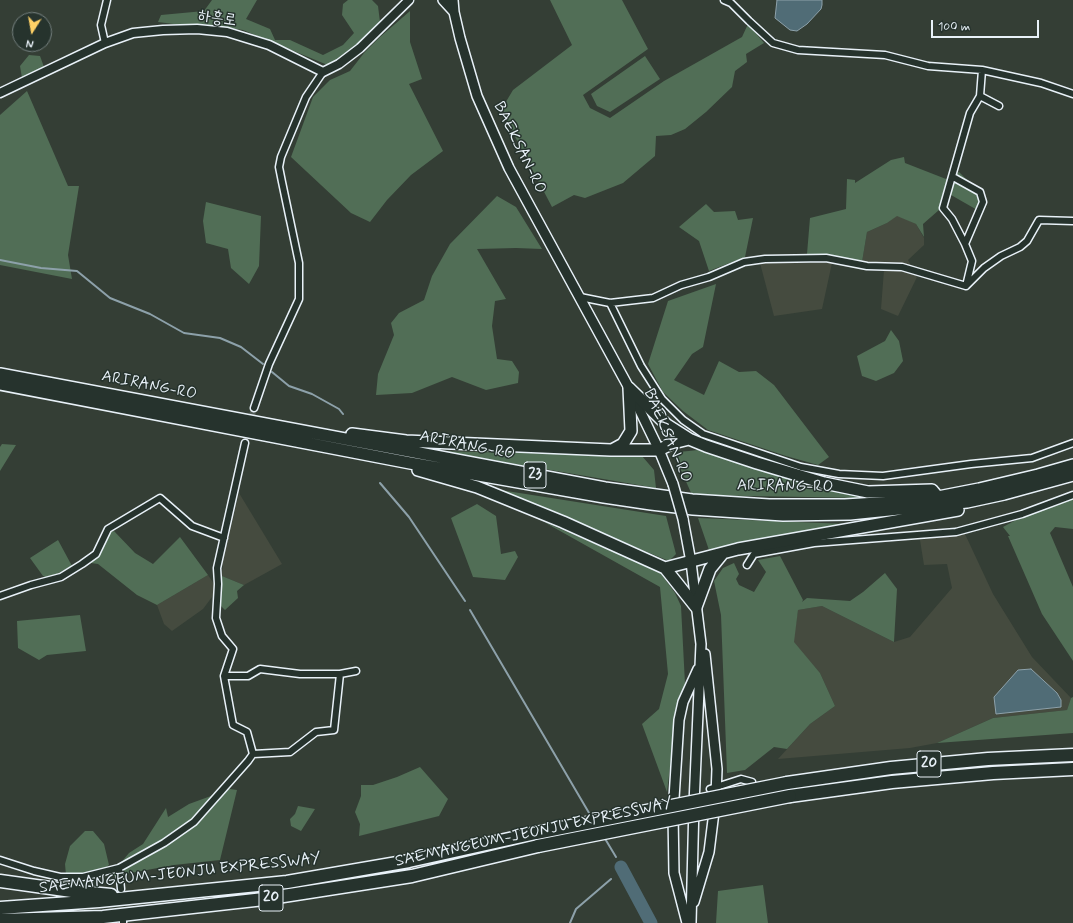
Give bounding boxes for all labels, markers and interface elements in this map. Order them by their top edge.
street label: 하흥로 [197,7,237,31]
north arrow [12,12,52,52]
scale bar [933,12,1041,38]
text: 100 m [938,19,970,35]
text: N [25,35,35,50]
street label: BAEKSAN-RO [488,99,550,197]
street label: ARIRANG-RO [100,367,198,405]
street label: BAEKSAN-RO [639,386,695,486]
street label: ARIRANG-RO [418,427,516,465]
road number: 23 [524,462,546,488]
street label: ARIRANG-RO [737,477,833,497]
road number: 20 [917,751,941,777]
street label: SAEMANGEUM-JEONJU EXPRESSWAY [394,794,674,872]
street label: SAEMANGEUM-JEONJU EXPRESSWAY [38,850,322,898]
road number: 20 [259,885,283,911]

